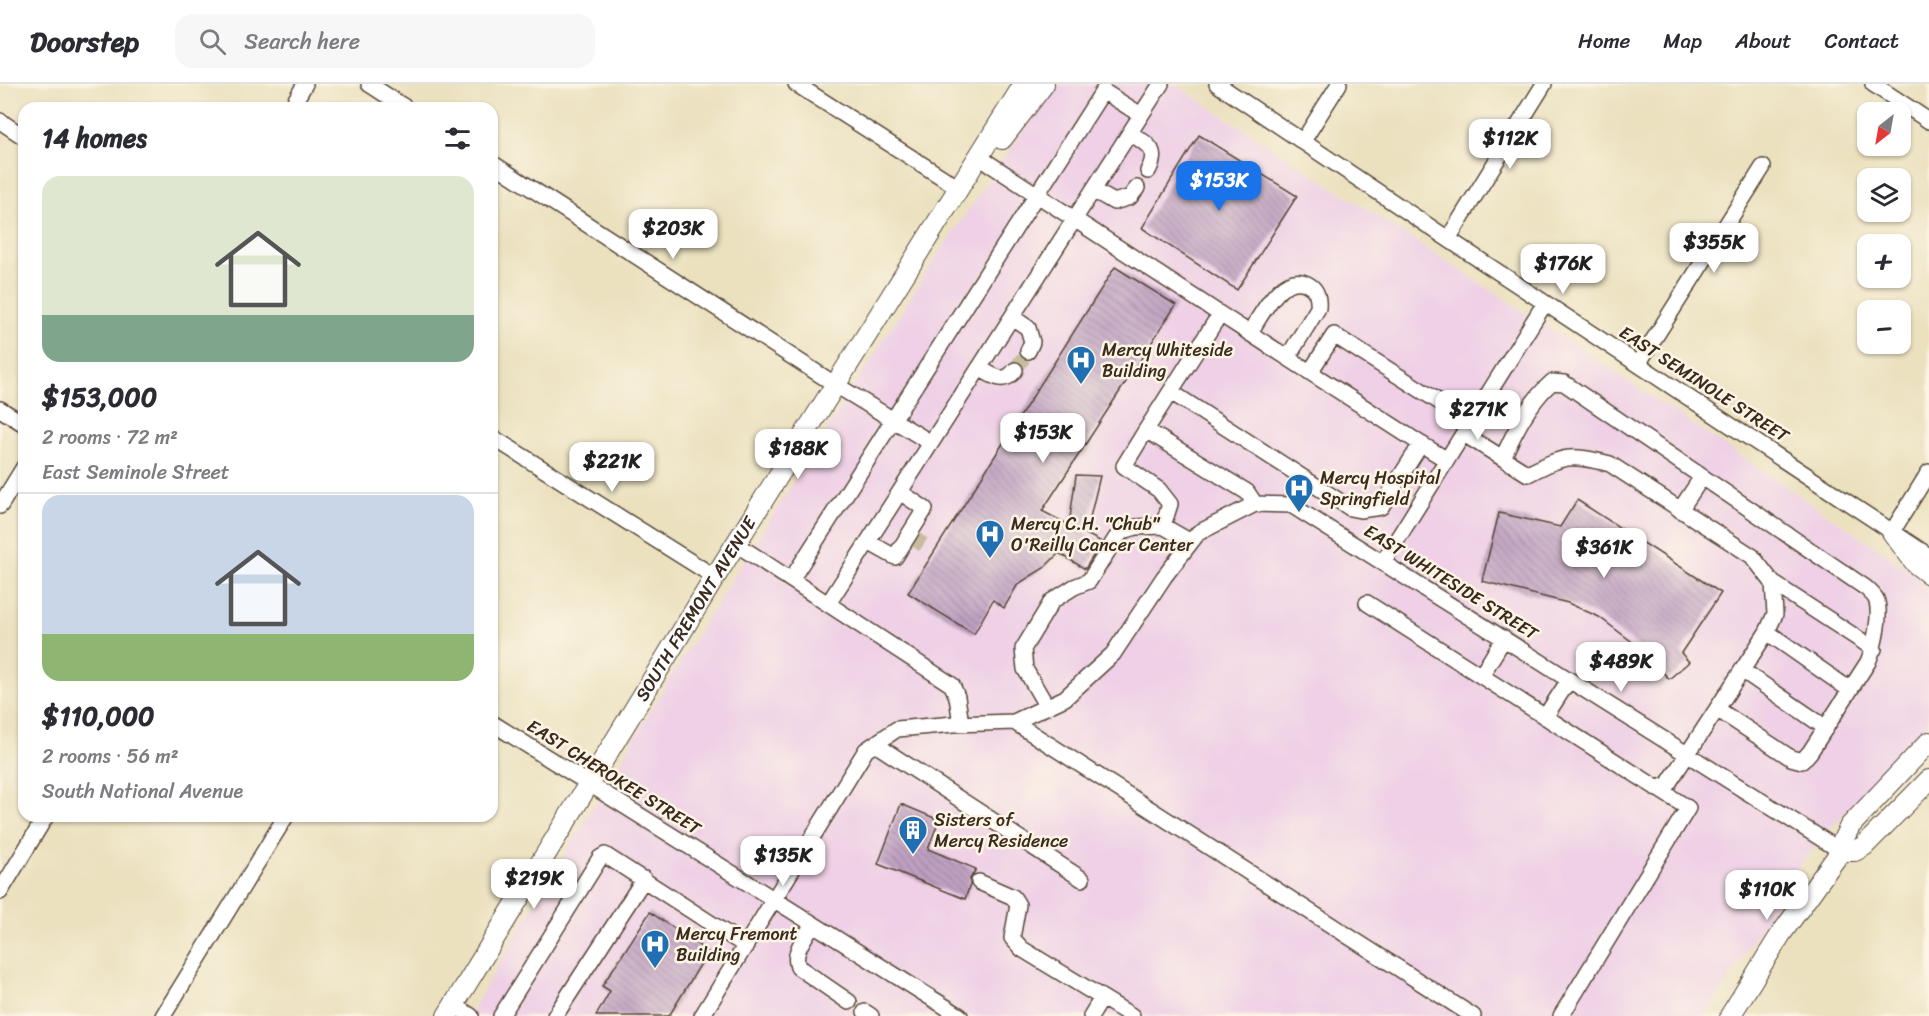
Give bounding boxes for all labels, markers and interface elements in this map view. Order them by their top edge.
search box [175,14,595,68]
text: Doorstep [30,17,139,66]
text: Search here [244,22,360,61]
text: Home [1578,22,1630,60]
text: Map [1663,22,1702,60]
text: About [1735,22,1792,60]
text: Contact [1825,22,1899,60]
icon: search [196,25,229,58]
north arrow [1857,102,1911,156]
map controls [1857,102,1911,354]
text: 14 homes [42,115,147,161]
pin: $112K [1468,119,1552,170]
text: $112K [1483,121,1537,156]
icon: filters [441,122,474,155]
pin: $153K [1177,161,1261,212]
text: $153K [1190,163,1248,198]
button: layers [1857,168,1911,222]
pin: $203K [631,209,715,260]
text: $203K [643,211,703,246]
icon: home [204,215,312,323]
pin: $355K [1672,223,1756,274]
text: $355K [1683,225,1745,260]
button: + [1857,234,1911,288]
pin: $176K [1521,244,1605,295]
text: $176K [1535,246,1591,281]
button: − [1857,300,1911,354]
street label: EAST SEMINOLE STREET [1612,317,1796,452]
place label: Mercy Whiteside Building [1102,334,1233,387]
hospital icon: Mercy Whiteside Building [1065,344,1097,386]
text: $153,000 [42,374,157,420]
pin: $271K [1436,390,1520,441]
text: $271K [1449,392,1507,427]
pin: $153K [1001,413,1085,464]
text: $153K [1014,415,1072,450]
text: 2 rooms · 72 m² [42,420,178,455]
pin: $188K [756,429,840,480]
text: $188K [769,431,827,466]
pin: $221K [570,442,654,493]
text: $221K [583,444,641,479]
text: East Seminole Street [42,455,230,490]
place label: Mercy Hospital Springfield [1320,462,1441,515]
hospital icon: Mercy Hospital Springfield [1283,472,1315,514]
place label: Mercy C.H. "Chub" O'Reilly Cancer Center [1011,508,1195,561]
street label: SOUTH FREMONT AVENUE [627,509,766,708]
street label: EAST WHITESIDE STREET [1357,515,1546,650]
hospital icon: Mercy C.H. "Chub" O'Reilly Cancer Center [974,518,1006,560]
pin: $361K [1562,528,1646,579]
text: $361K [1576,530,1632,565]
icon: home [204,534,312,642]
pin: $489K [1579,642,1663,693]
text: $489K [1590,644,1652,679]
text: $110,000 [42,693,155,739]
street label: EAST CHEROKEE STREET [521,710,708,844]
text: 2 rooms · 56 m² [42,739,179,774]
text: South National Avenue [42,774,243,809]
place label: Sisters of Mercy Residence [934,804,1068,857]
building icon: Sisters of Mercy Residence [897,814,929,856]
pin: $135K [741,836,825,887]
text: $135K [754,838,812,873]
pin: $219K [492,859,576,910]
text: $219K [505,861,563,896]
pin: $110K [1725,870,1809,921]
text: $110K [1739,872,1795,907]
place label: Mercy Fremont Building [676,918,797,971]
hospital icon: Mercy Fremont Building [639,928,671,970]

